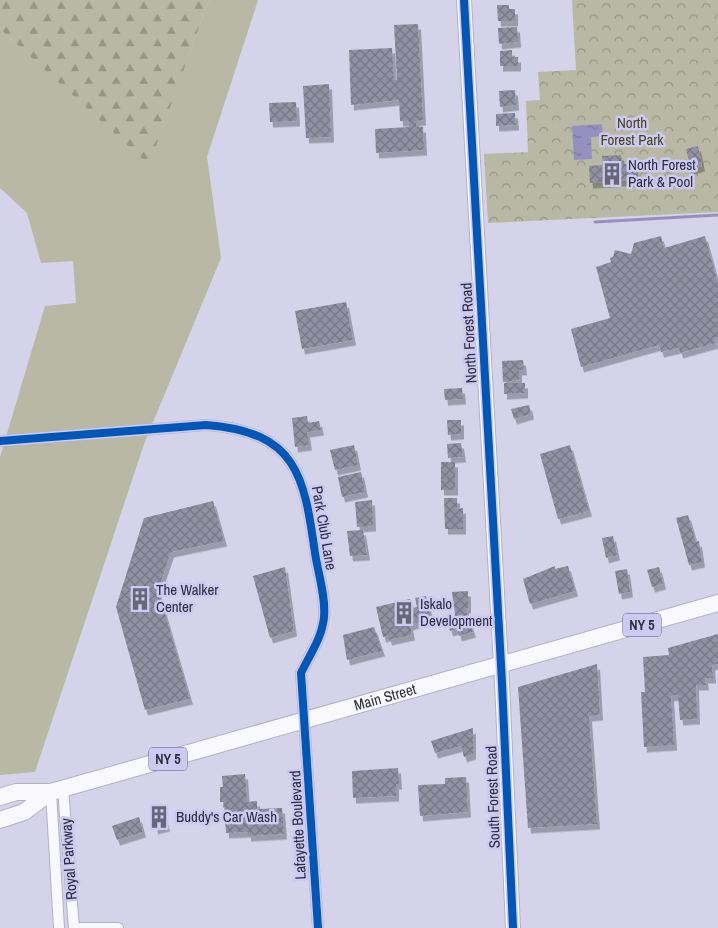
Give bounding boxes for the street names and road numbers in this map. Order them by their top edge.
street label: North Forest Road [455,282,482,384]
street label: Park Club Lane [307,484,342,572]
road number: NY 5 [623,614,661,636]
street label: Main Street [351,678,419,716]
street label: South Forest Road [480,745,505,849]
road number: NY 5 [149,748,187,771]
street label: Lafayette Boulevard [284,770,311,880]
street label: Royal Parkway [55,817,82,901]

